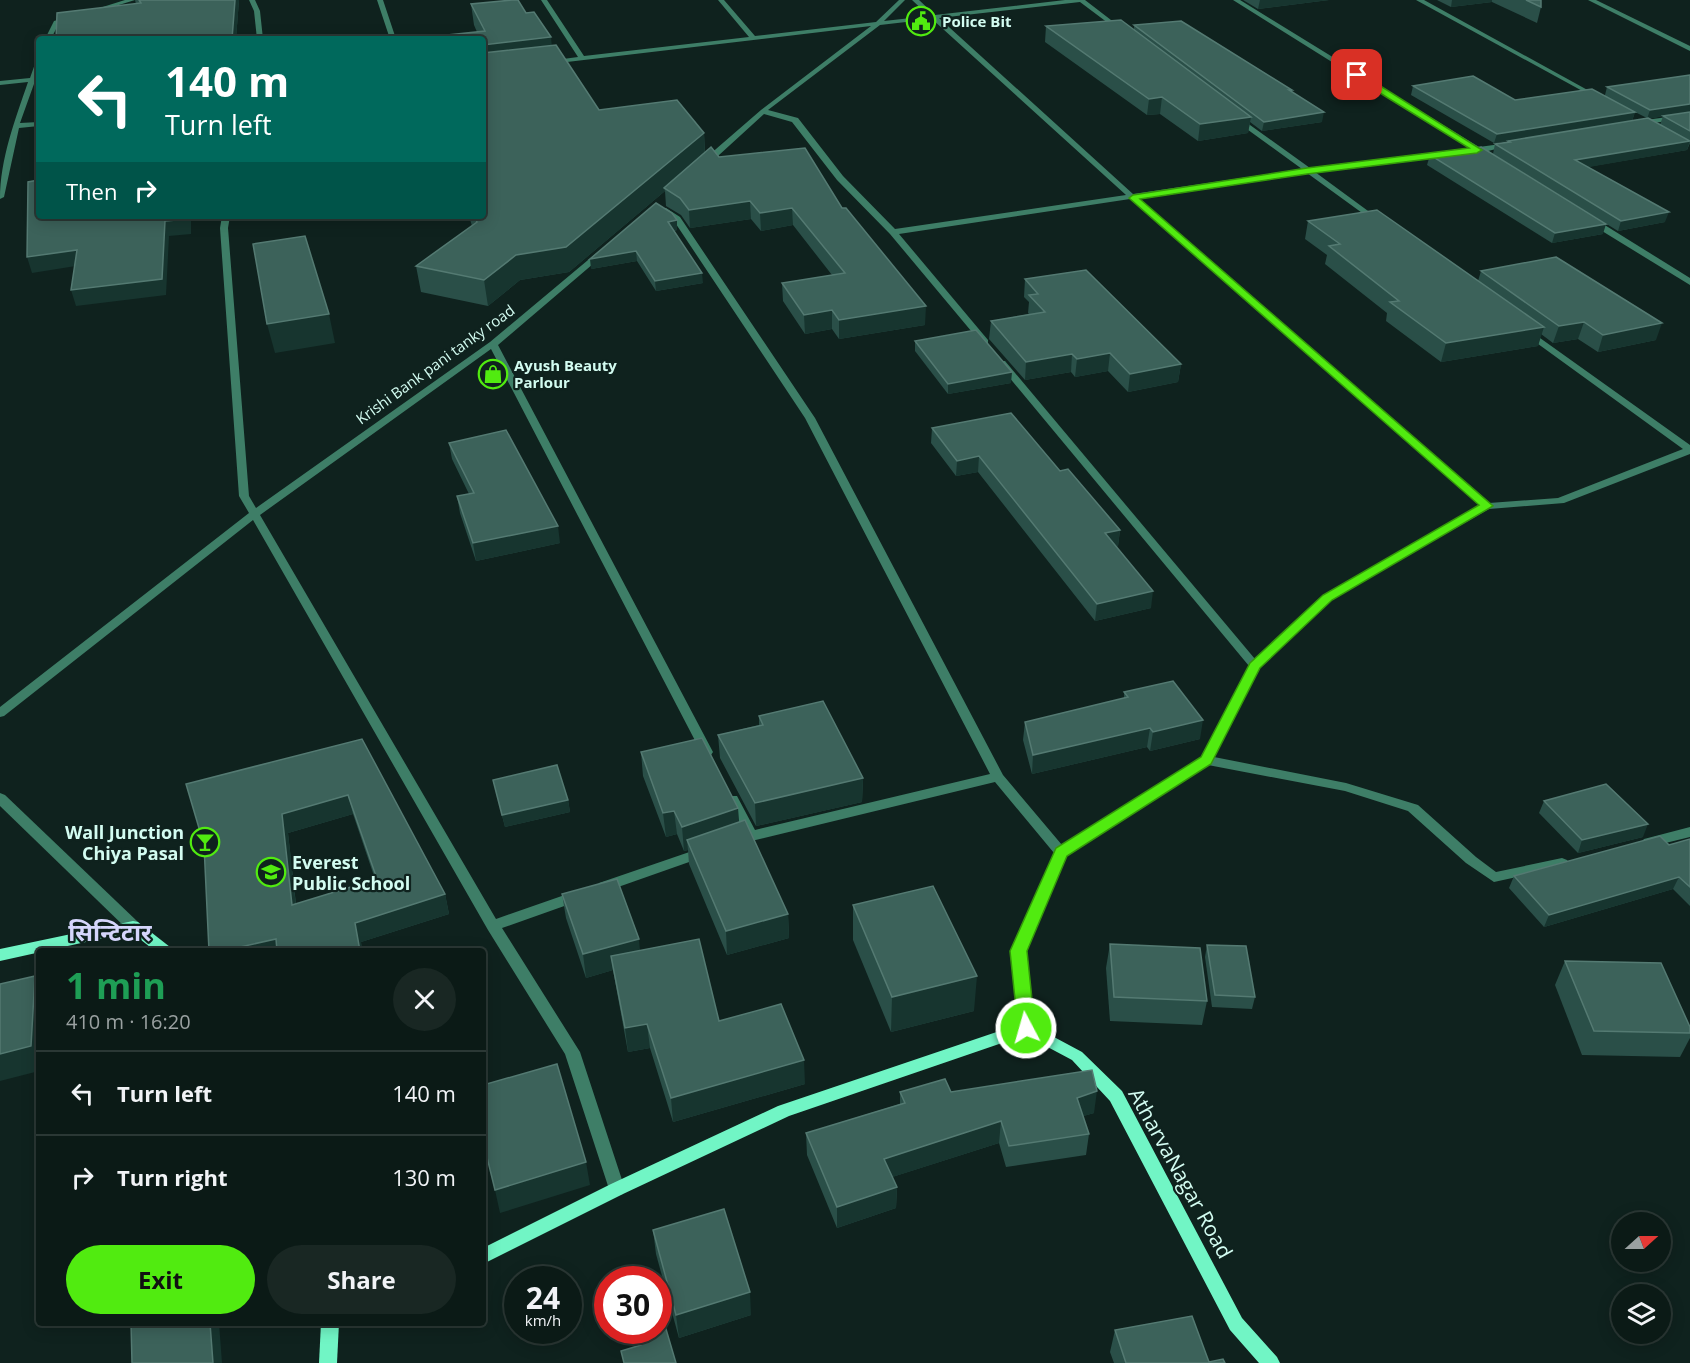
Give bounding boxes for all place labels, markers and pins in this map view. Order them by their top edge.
public building icon: Police Bit [905,5,937,37]
place label: Police Bit [942,11,1012,31]
pin [1331,49,1382,100]
place label: Ayush Beauty Parlour [514,355,617,392]
shop icon: Ayush Beauty Parlour [477,358,509,390]
place label: Wall Junction Chiya Pasal [65,820,184,865]
bar icon: Wall Junction Chiya Pasal [189,826,221,858]
place label: Everest Public School [292,850,410,895]
school or university icon: Everest Public School [255,856,287,888]

